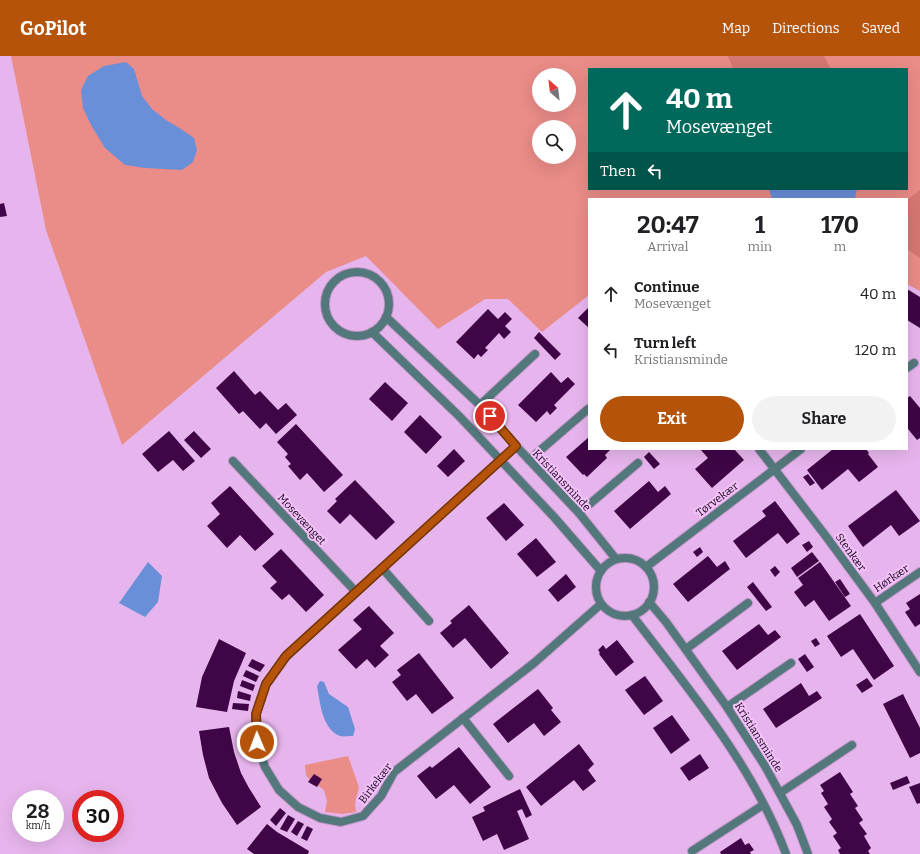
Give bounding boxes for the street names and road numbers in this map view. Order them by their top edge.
street label: Kristiansminde [530,447,593,514]
street label: Tørvekær [694,479,741,519]
street label: Mosevænget [275,491,329,548]
street label: Stenkær [833,531,869,574]
street label: Hørkær [871,562,912,595]
street label: Kristiansminde [732,700,785,774]
street label: Birkekær [356,761,395,806]

